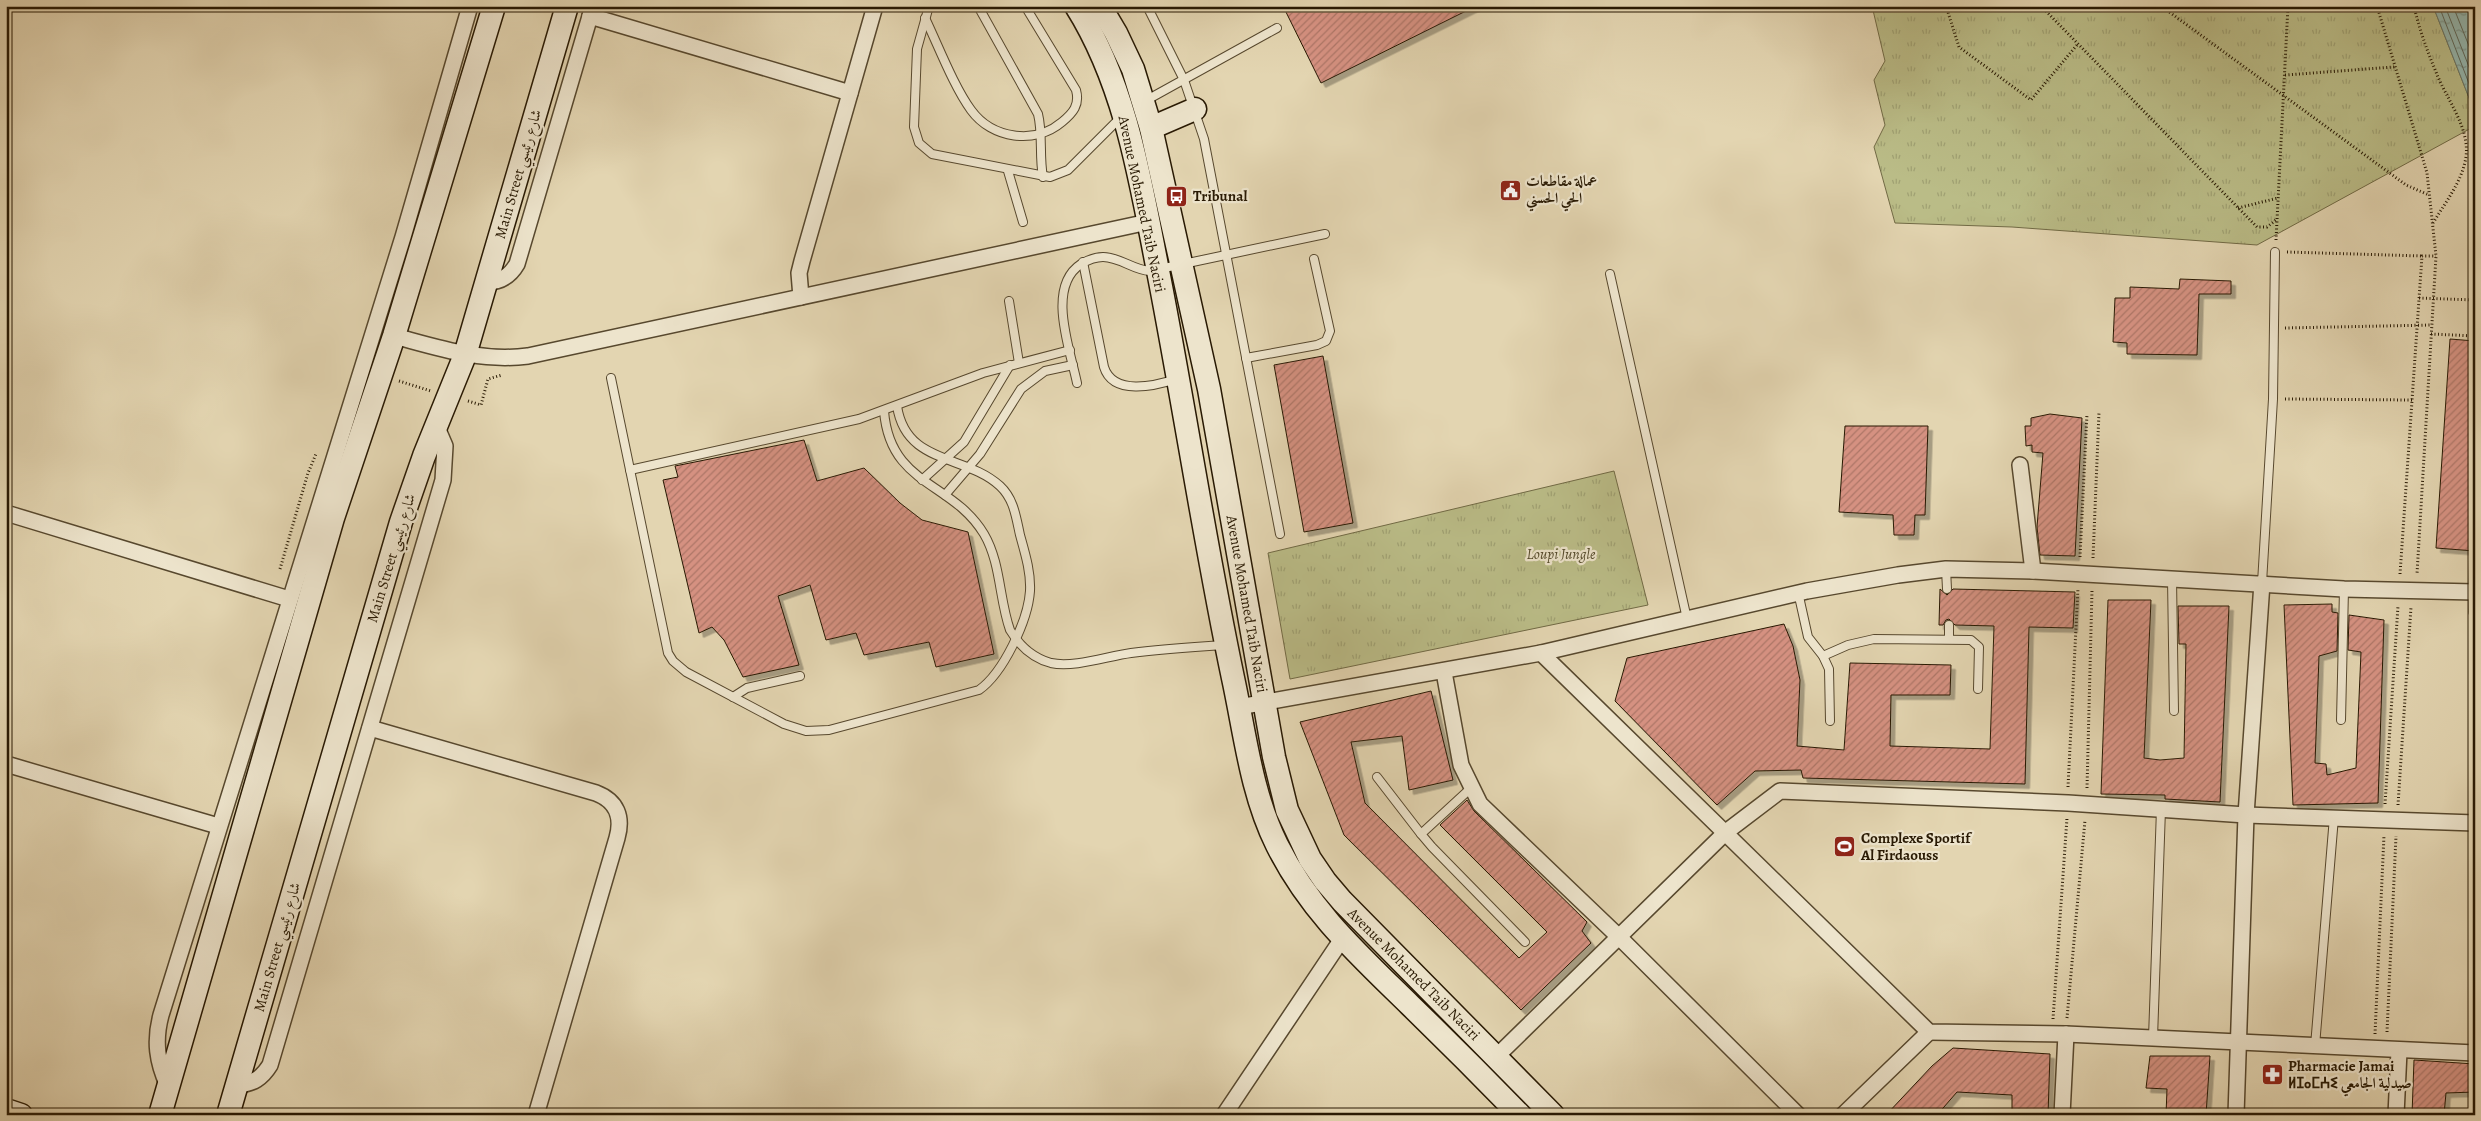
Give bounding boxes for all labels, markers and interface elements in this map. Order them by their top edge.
street label: Main Street شارع رئيسي [490,107,550,242]
street label: Avenue Mohamed Taib Naciri [1113,113,1170,294]
place label: عمالة مقاطعات الحي الحسني [1526,171,1597,212]
public building icon: عمالة مقاطعات الحي الحسني [1498,178,1522,202]
bus stop icon: Tribunal [1165,184,1189,208]
place label: Tribunal [1193,186,1247,206]
street label: Main Street شارع رئيسي [362,491,424,626]
street label: Avenue Mohamed Taib Naciri [1221,513,1272,694]
park label: Loupi Jungle [1527,544,1596,564]
place label: Complexe Sportif Al Firdaouss [1860,828,1972,865]
sports icon: Complexe Sportif Al Firdaouss [1833,835,1857,859]
street label: Main Street شارع رئيسي [249,880,309,1015]
street label: Avenue Mohamed Taib Naciri [1343,903,1485,1045]
place label: Pharmacie Jamai ⵍⵊⴰⵎⵄⵉ صيدلية الجامعي [2288,1056,2412,1097]
pharmacy icon: Pharmacie Jamai ⵍⵊⴰⵎⵄⵉ صيدلية الجامعي [2260,1063,2284,1087]

